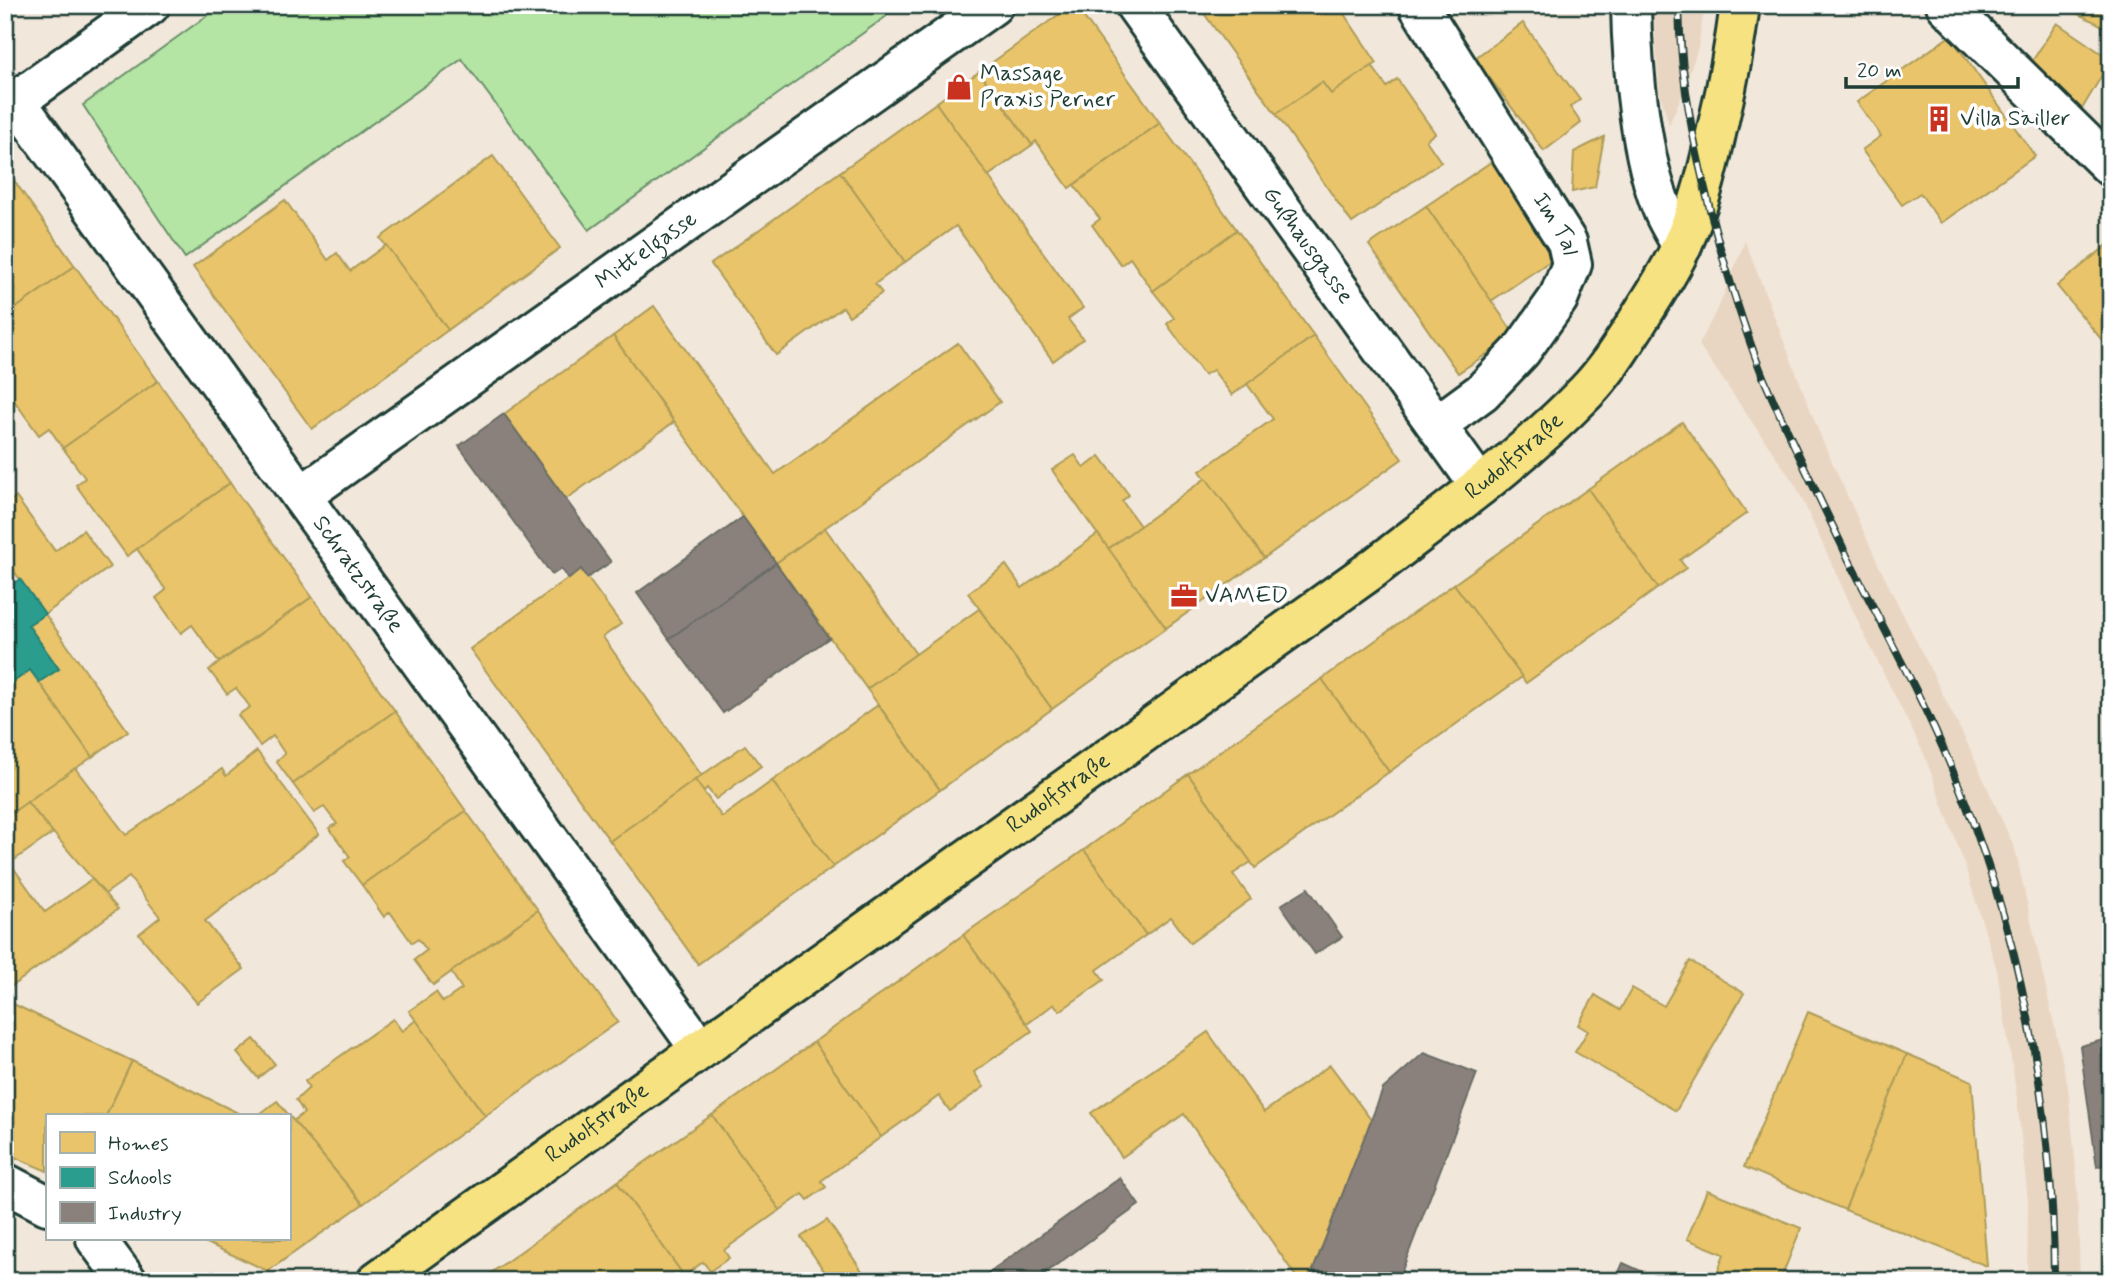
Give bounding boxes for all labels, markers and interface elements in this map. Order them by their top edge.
scale bar [1846,46,2018,90]
text: 20 m [1857,57,1902,85]
place label: Massage Praxis Perner [980,59,1116,115]
shop icon: Massage Praxis Perner [944,72,974,102]
building icon: Villa Sailler [1924,104,1954,134]
place label: Villa Sailler [1960,104,2071,134]
street label: Gußhausgasse [1255,181,1360,310]
street label: Im Tal [1525,187,1585,258]
street label: Mittelgasse [590,204,704,297]
street label: Rudolfstraße [1459,406,1570,507]
street label: Schratzstraße [305,510,410,639]
office icon: VAMED [1169,581,1199,611]
place label: VAMED [1205,581,1288,611]
street label: Rudolfstraße [1001,746,1116,841]
street label: Rudolfstraße [540,1076,655,1171]
legend [46,1114,290,1240]
text: Homes [108,1130,168,1158]
text: Schools [108,1164,172,1192]
text: Industry [108,1200,182,1228]

